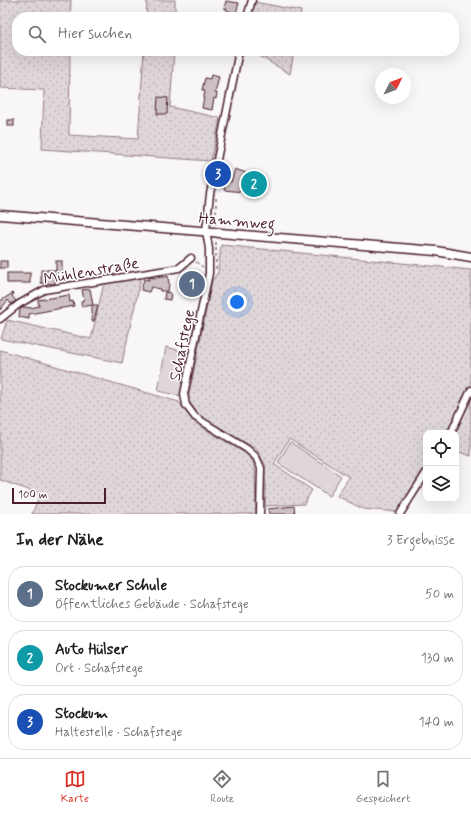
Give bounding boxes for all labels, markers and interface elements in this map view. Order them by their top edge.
search box [12,12,459,56]
icon: search [26,23,48,45]
text: Hier suchen [58,24,132,44]
north arrow [375,68,411,104]
pin: 3 [205,159,231,189]
pin: 2 [241,169,267,199]
street label: Hammweg [198,208,276,236]
street label: Mühlenstraße [42,253,141,290]
pin: 1 [179,269,205,299]
your location [227,292,247,312]
street label: Schafstege [165,308,200,383]
map controls [423,430,459,502]
button: locate [423,430,459,466]
button: layers [423,466,459,502]
scale bar [12,486,106,505]
text: 100 m [18,488,48,502]
text: In der Nähe [16,529,104,551]
text: 3 Ergebnisse [387,532,455,549]
text: Stockumer Schule [55,576,167,596]
text: 1 [27,586,33,603]
text: 50 m [425,586,454,603]
text: Öffentliches Gebäude · Schafstege [55,596,249,613]
text: Auto Hülser [55,640,128,660]
text: 2 [27,650,33,667]
text: 130 m [421,650,454,667]
text: Ort · Schafstege [55,660,143,677]
text: Stockum [55,704,108,724]
text: 3 [27,714,33,731]
text: 140 m [419,714,454,731]
text: Haltestelle · Schafstege [55,724,182,741]
tab: Karte [61,768,89,806]
tab: Route [210,768,234,806]
tab: Gespeichert [356,768,410,806]

